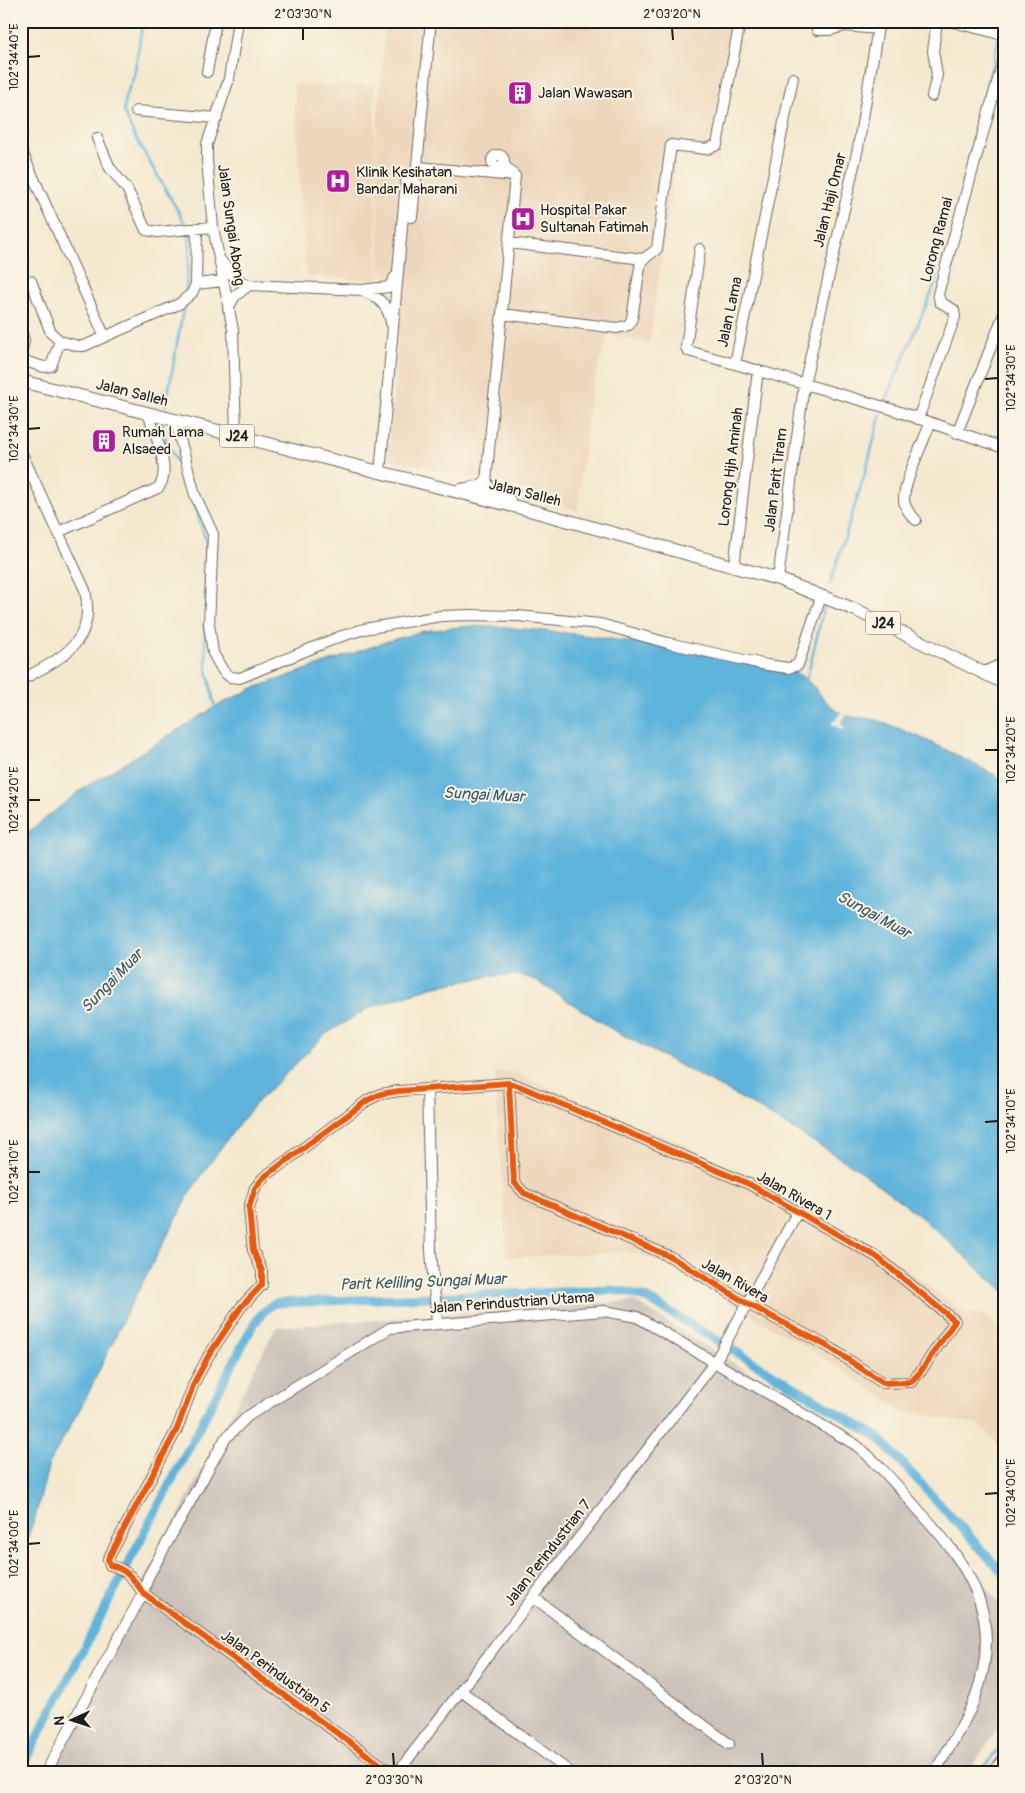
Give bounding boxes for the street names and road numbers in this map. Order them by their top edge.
street label: Jalan Haji Omar [809,150,851,249]
street label: Jalan Sungai Abong [213,163,249,287]
street label: Lorong Ramai [917,195,958,285]
street label: Jalan Lama [713,275,747,349]
street label: Jalan Salleh [94,375,170,411]
street label: Lorong Hjh Aminah [714,406,748,528]
road number: J24 [220,424,254,448]
street label: Jalan Parit Tiram [760,427,792,533]
street label: Jalan Salleh [487,475,563,511]
road number: J24 [866,612,900,634]
street label: Jalan Rivera 1 [753,1167,835,1225]
street label: Jalan Rivera [698,1254,772,1308]
street label: Jalan Perindustrian Utama [429,1288,595,1318]
street label: Jalan Perindustrian 7 [501,1496,596,1610]
street label: Jalan Perindustrian 5 [217,1626,333,1718]

